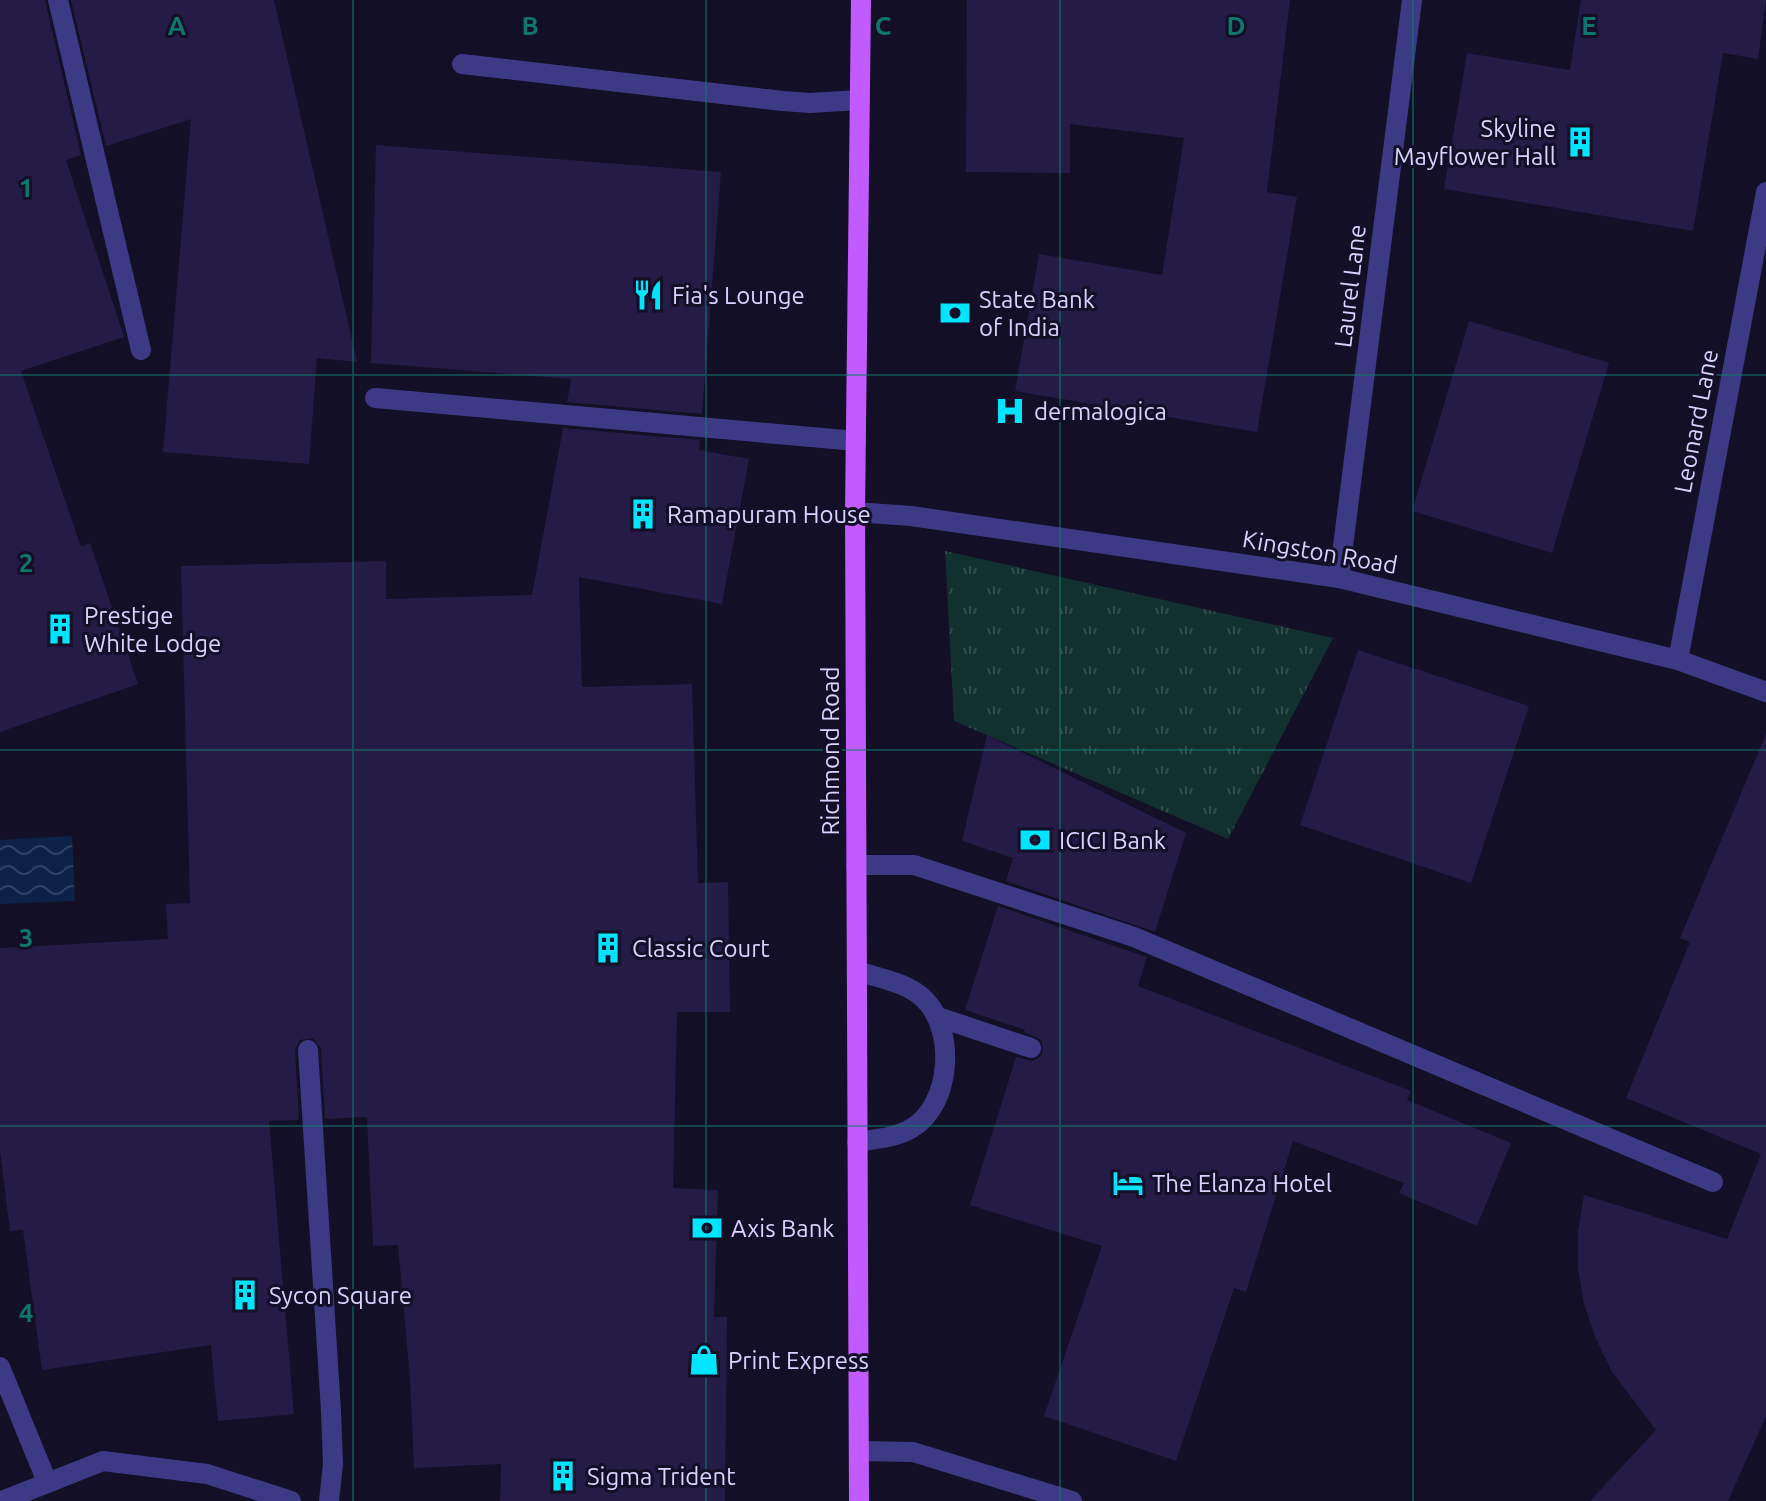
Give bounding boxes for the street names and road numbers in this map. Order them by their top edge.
street label: Laurel Lane [1329,223,1371,349]
street label: Leonard Lane [1669,347,1723,495]
street label: Kingston Road [1240,525,1400,579]
street label: Richmond Road [817,667,844,835]

